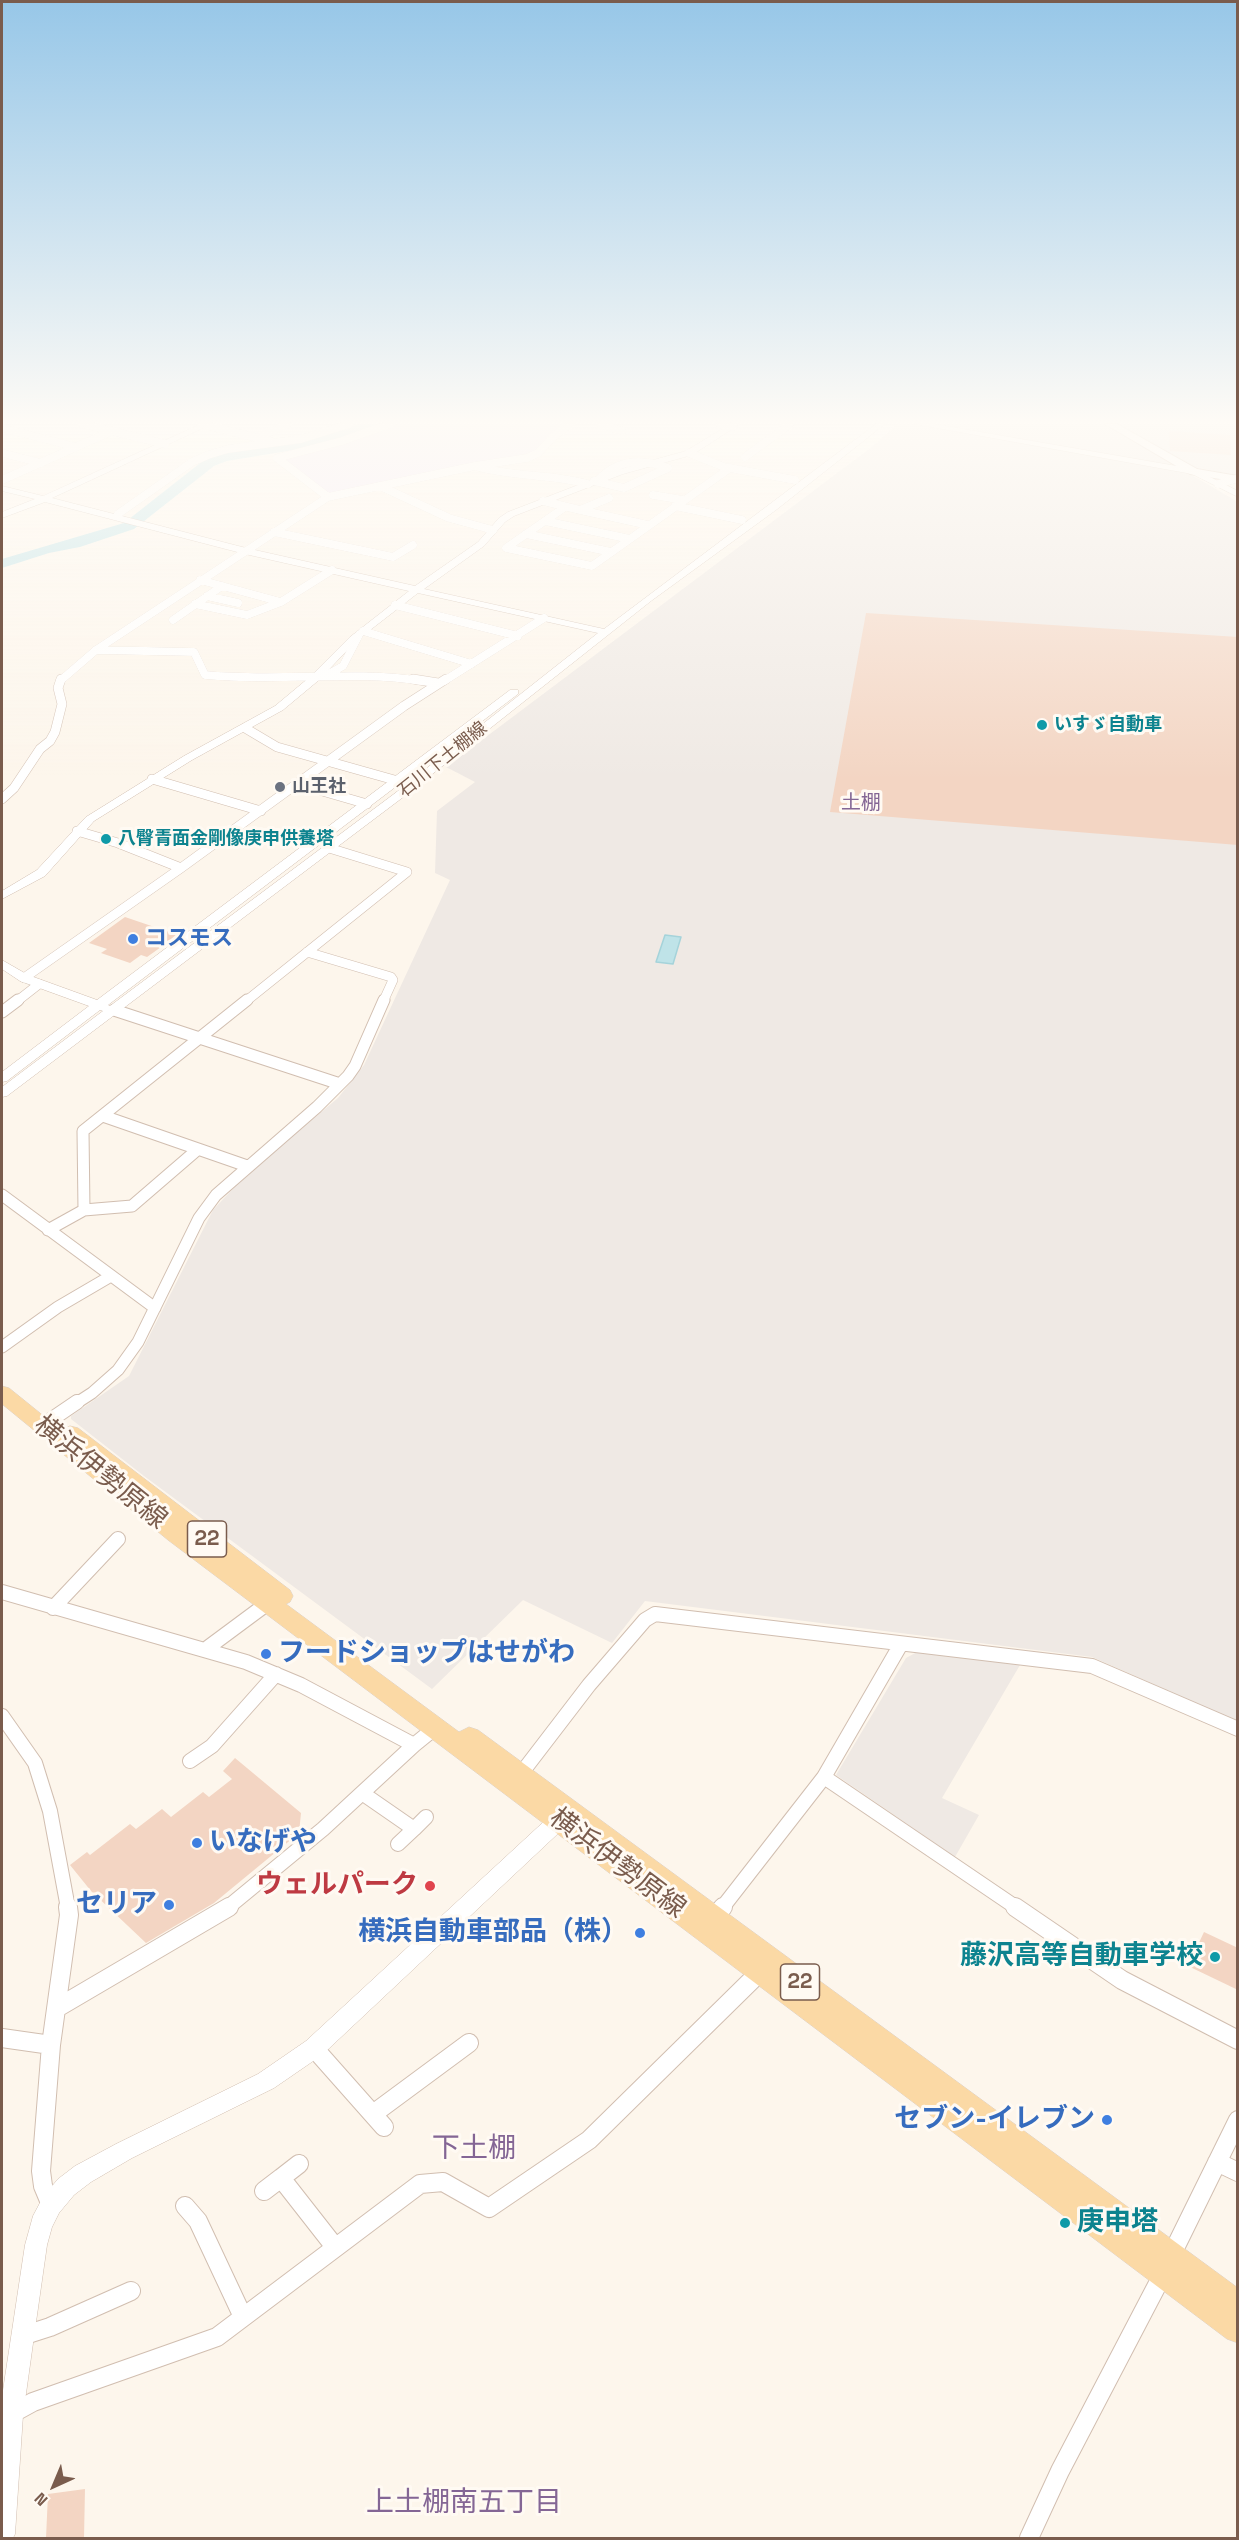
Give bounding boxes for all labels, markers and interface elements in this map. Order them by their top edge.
place label: いすゞ自動車 [1054,714,1162,736]
street label: 石川下土棚線 [394,718,492,802]
marker: いすゞ自動車 [1035,718,1049,732]
place label: 山王社 [292,776,346,798]
marker: 山王社 [273,780,287,794]
district label: 土棚 [841,792,881,816]
place label: 八臀青面金剛像庚申供養塔 [118,828,334,850]
marker: 八臀青面金剛像庚申供養塔 [99,832,113,846]
place label: コスモス [145,926,233,952]
marker: コスモス [126,932,140,946]
street label: 横浜伊勢原線 [27,1409,173,1537]
road number: 22 [188,1521,226,1557]
place label: フードショップはせがわ [278,1638,575,1670]
marker: フードショップはせがわ [259,1647,273,1661]
street label: 横浜伊勢原線 [543,1802,691,1926]
place label: いなげや [209,1827,317,1859]
marker: いなげや [190,1836,204,1850]
place label: ウェルパーク [256,1870,418,1902]
marker: ウェルパーク [423,1879,437,1893]
place label: セリア [76,1889,157,1921]
marker: セリア [162,1898,176,1912]
place label: 横浜自動車部品（株） [358,1917,628,1949]
marker: 横浜自動車部品（株） [633,1926,647,1940]
place label: 藤沢高等自動車学校 [960,1941,1203,1973]
marker: 藤沢高等自動車学校 [1208,1950,1222,1964]
road number: 22 [780,1964,820,2000]
place label: セブン-イレブン [894,2104,1095,2136]
marker: セブン-イレブン [1100,2113,1114,2127]
district label: 下土棚 [432,2132,516,2166]
place label: 庚申塔 [1077,2207,1158,2239]
marker: 庚申塔 [1058,2216,1072,2230]
north arrow [24,2456,84,2516]
district label: 上土棚南五丁目 [366,2486,562,2520]
text: N [30,2488,52,2511]

